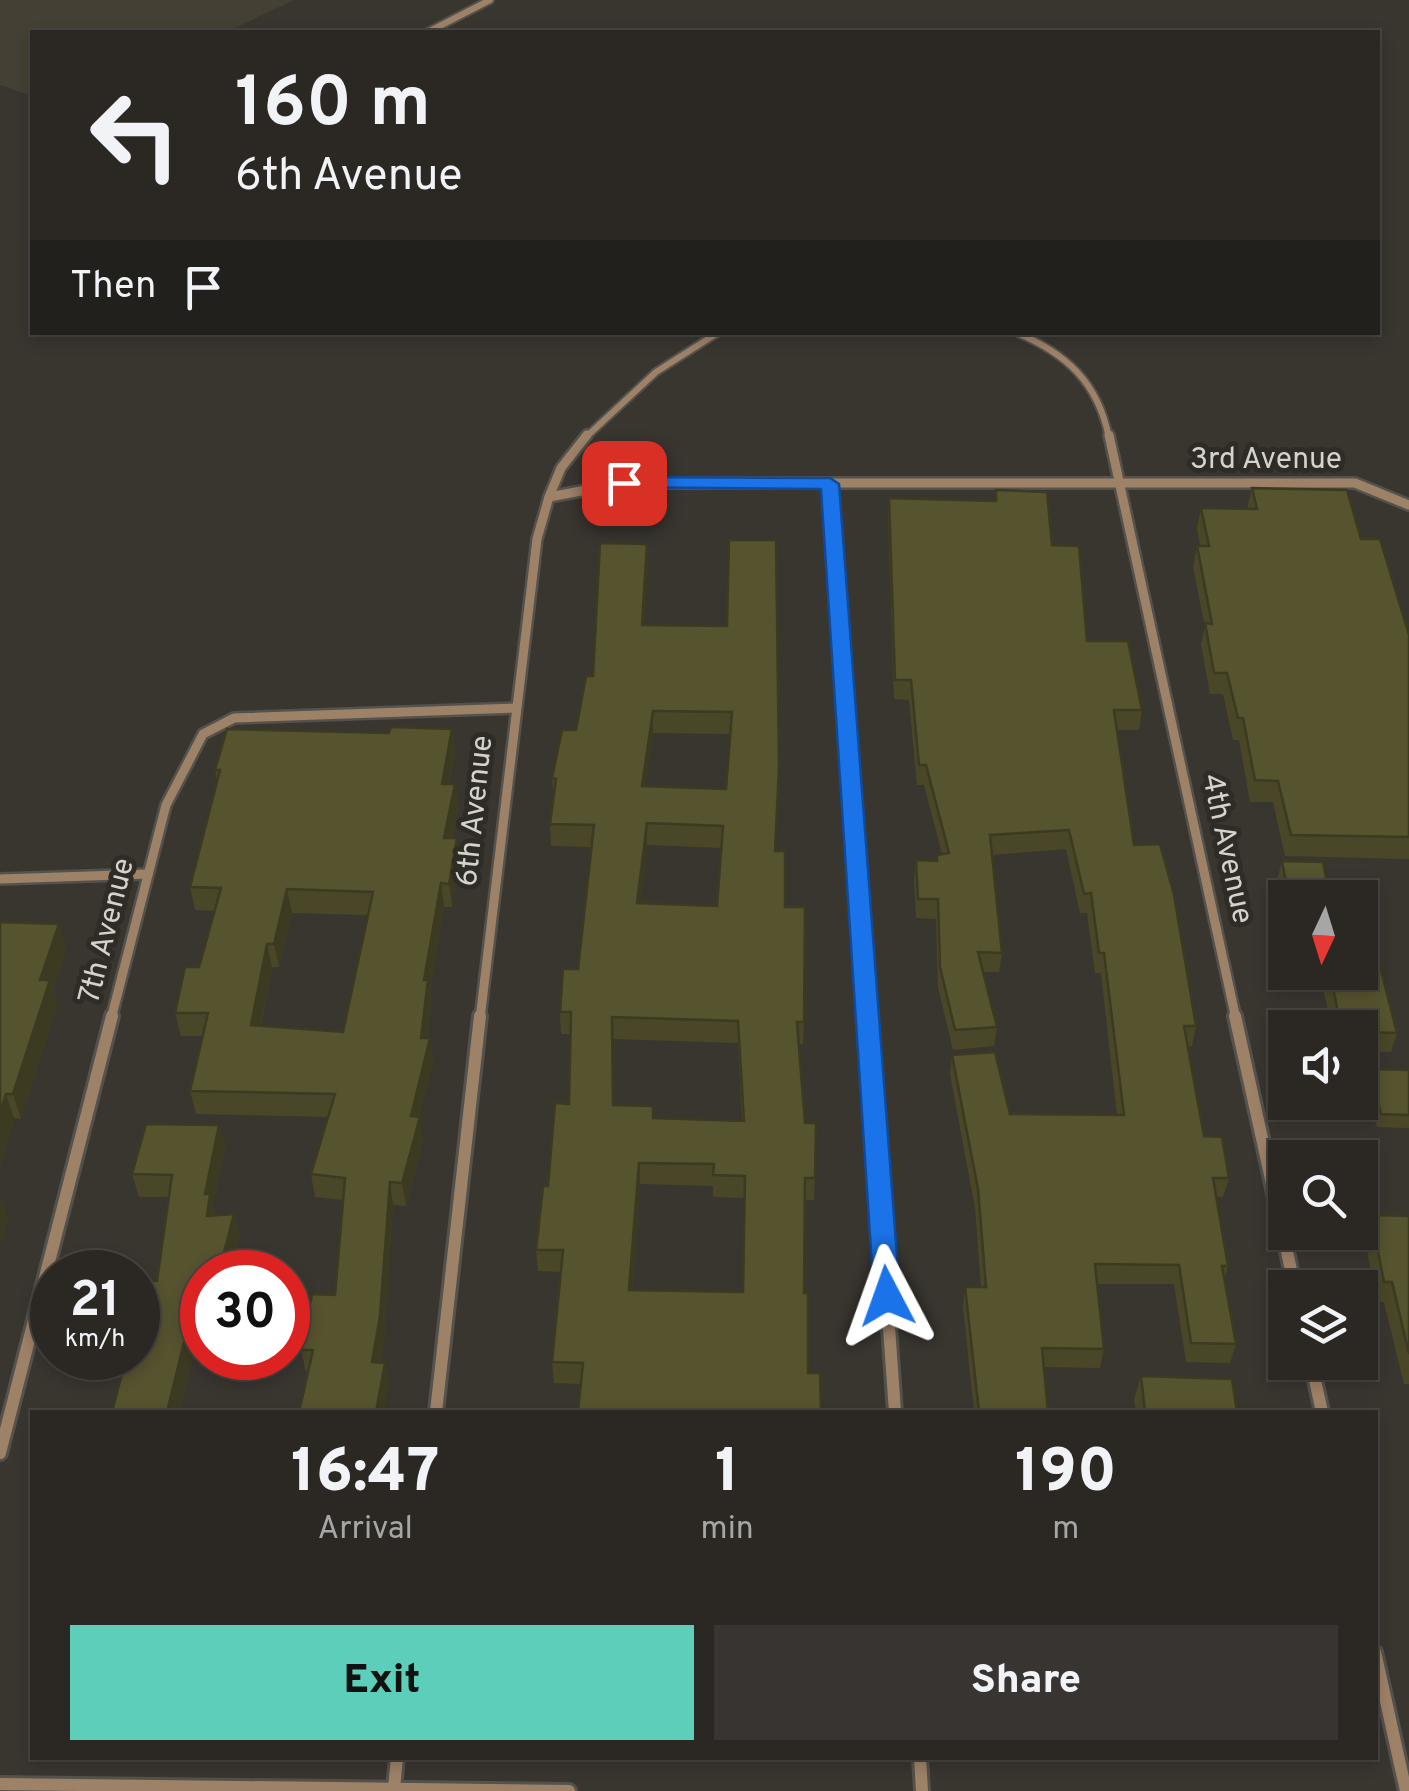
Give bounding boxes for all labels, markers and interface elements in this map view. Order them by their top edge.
text: 160 m [235,62,431,151]
icon: left [70,70,200,200]
text: 6th Avenue [235,149,463,206]
icon: arrive [176,260,231,315]
text: Then [70,263,156,312]
pin [582,441,667,526]
street label: 3rd Avenue [1190,442,1342,479]
icon: arrive [597,456,652,511]
street label: 6th Avenue [450,734,502,888]
street label: 4th Avenue [1192,771,1260,927]
street label: 7th Avenue [72,854,144,1008]
north arrow [1268,880,1378,990]
map controls [1268,880,1378,1380]
button: sound [1268,1010,1378,1120]
button: search [1268,1140,1378,1250]
position arrow [835,1244,939,1348]
speed limit sign: 30 [180,1250,310,1380]
button: layers [1268,1270,1378,1380]
text: 21 [70,1271,120,1334]
text: km/h [65,1324,125,1356]
text: 16:47 [291,1437,439,1513]
text: 1 [715,1437,739,1513]
text: 190 [1015,1437,1117,1513]
text: Arrival [318,1510,413,1550]
text: min [701,1510,754,1550]
text: m [1052,1510,1079,1550]
button: Exit [70,1625,694,1740]
button: Share [714,1625,1338,1740]

